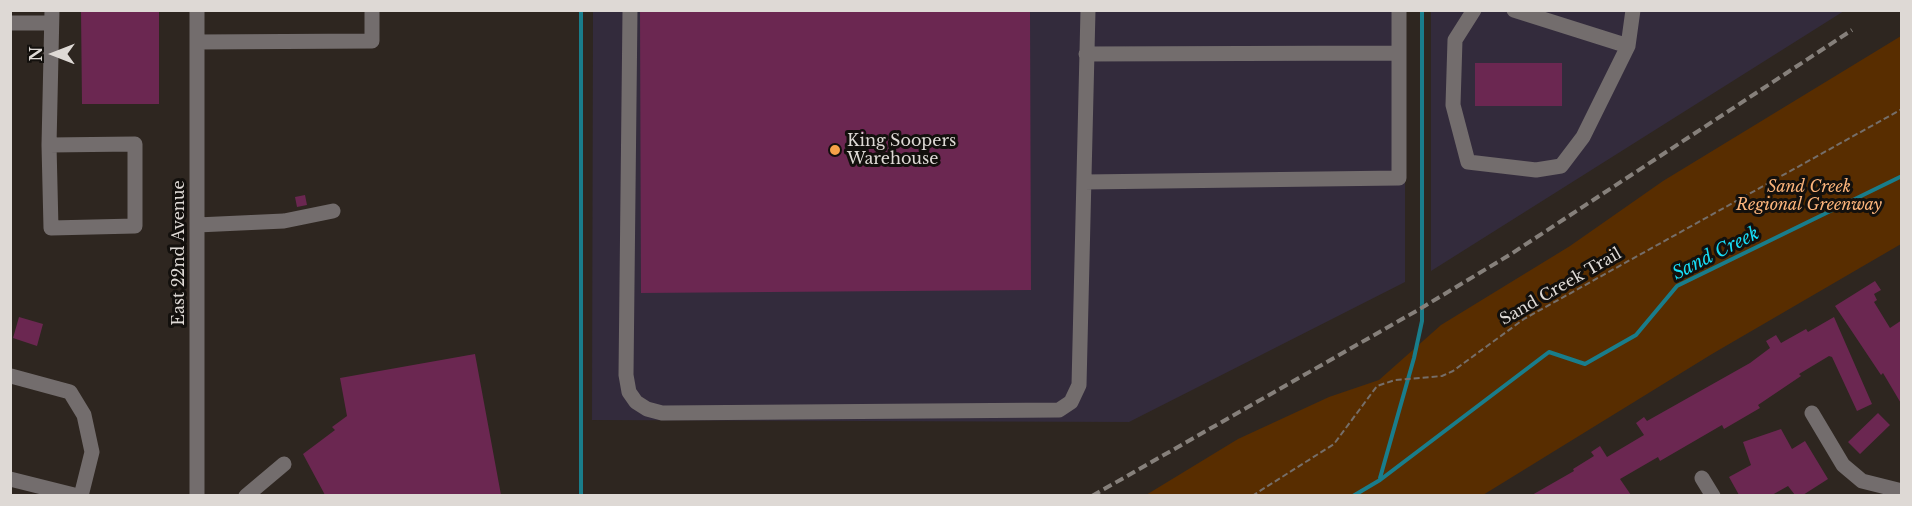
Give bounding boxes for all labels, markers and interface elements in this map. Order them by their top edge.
north arrow [24,24,84,84]
text: N [26,46,46,62]
place label: King Soopers Warehouse [847,131,956,169]
marker: King Soopers Warehouse [828,143,842,157]
park label: Sand Creek Regional Greenway [1736,177,1882,215]
street label: East 22nd Avenue [169,180,189,326]
water label: Sand Creek [1669,223,1763,285]
street label: Sand Creek Trail [1497,244,1625,330]

